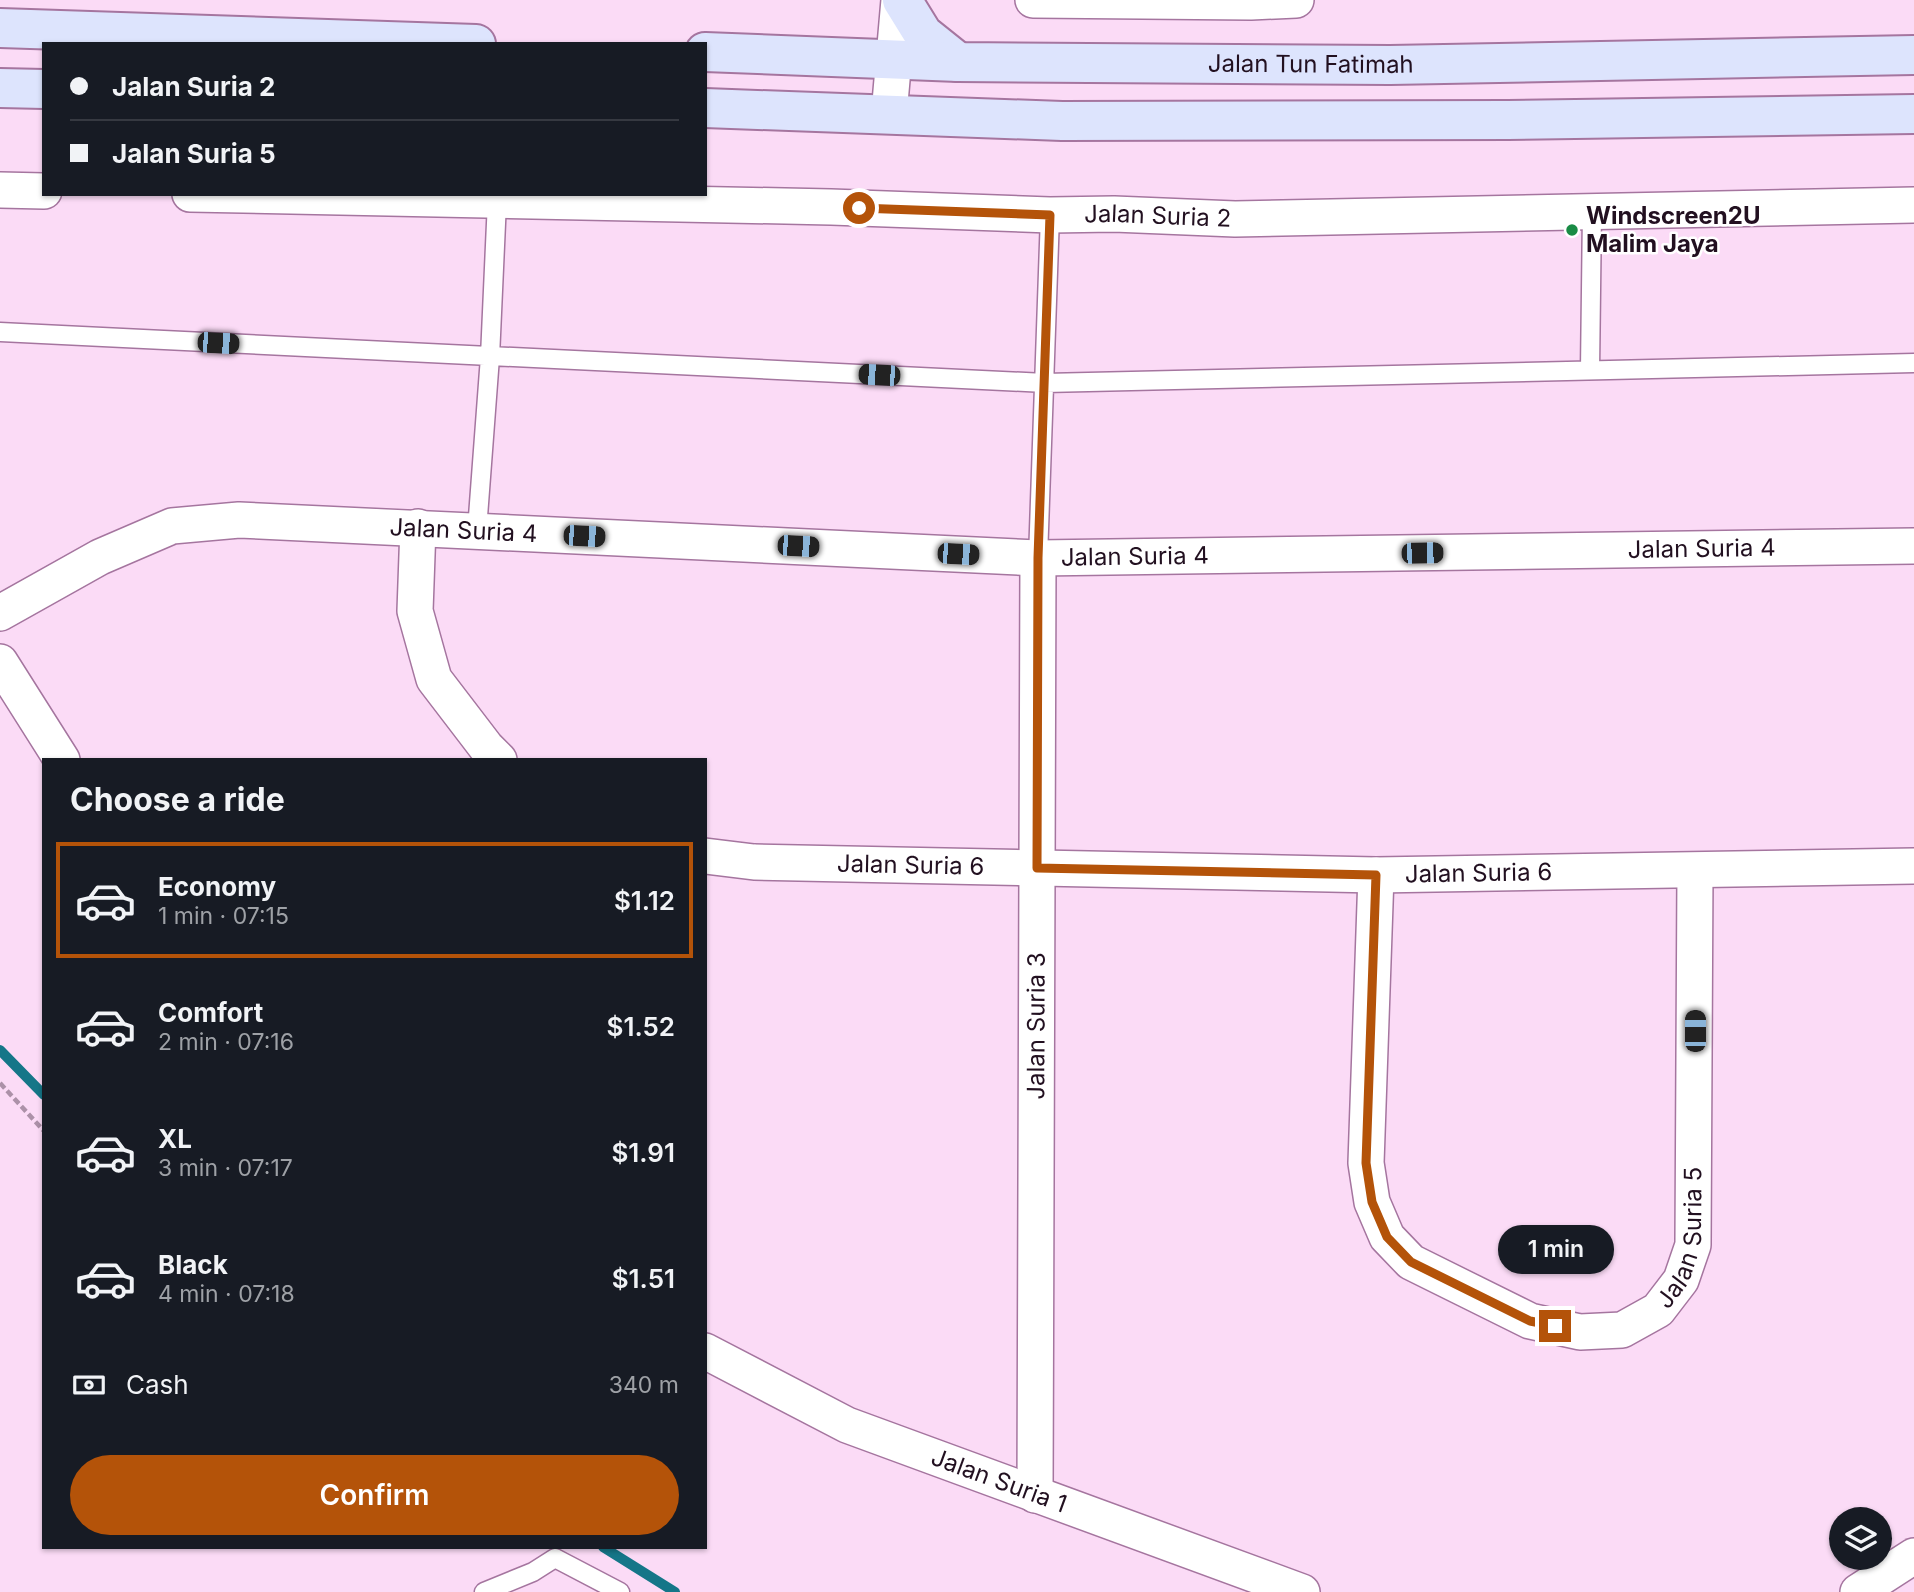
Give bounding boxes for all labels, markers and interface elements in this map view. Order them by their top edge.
street label: Jalan Tun Fatimah [1208,49,1414,79]
text: Jalan Suria 2 [112,71,275,102]
text: Jalan Suria 5 [112,138,276,169]
route start [843,192,875,224]
street label: Jalan Suria 2 [1084,199,1232,233]
place label: Windscreen2U Malim Jaya [1586,201,1760,258]
marker: Windscreen2U Malim Jaya [1564,222,1580,238]
car [197,331,240,355]
car [858,363,901,387]
street label: Jalan Suria 4 [389,512,538,548]
car [563,524,606,548]
street label: Jalan Suria 4 [1628,533,1776,564]
car [777,534,820,558]
street label: Jalan Suria 4 [1061,541,1209,572]
car [937,542,980,566]
car [1401,542,1444,564]
text: Choose a ride [70,780,285,819]
street label: Jalan Suria 6 [837,849,985,881]
street label: Jalan Suria 6 [1405,857,1552,889]
icon: car [74,869,137,932]
text: Economy [158,871,276,902]
text: $1.12 [614,885,675,916]
text: 1 min · 07:15 [158,902,289,930]
street label: Jalan Suria 3 [1021,952,1051,1100]
icon: car [74,995,137,1058]
text: Comfort [158,997,263,1028]
car [1685,1010,1706,1052]
text: $1.52 [606,1011,675,1042]
text: 2 min · 07:16 [158,1028,294,1056]
icon: car [74,1121,137,1184]
text: XL [158,1123,192,1154]
text: $1.91 [611,1137,675,1168]
text: 3 min · 07:17 [158,1154,293,1182]
street label: Jalan Suria 5 [1650,1167,1707,1314]
callout: 1 min [1497,1224,1613,1274]
text: 1 min [1528,1235,1584,1263]
icon: car [74,1247,137,1310]
text: Black [158,1249,228,1280]
text: $1.51 [612,1263,675,1294]
text: 4 min · 07:18 [158,1280,295,1308]
route end [1539,1310,1571,1342]
icon: cash [70,1366,108,1404]
text: Cash [126,1369,189,1400]
text: 340 m [609,1371,679,1399]
street label: Jalan Suria 1 [927,1442,1071,1518]
button: Confirm [70,1455,679,1535]
map controls [1829,1507,1892,1570]
button: layers [1829,1507,1892,1570]

